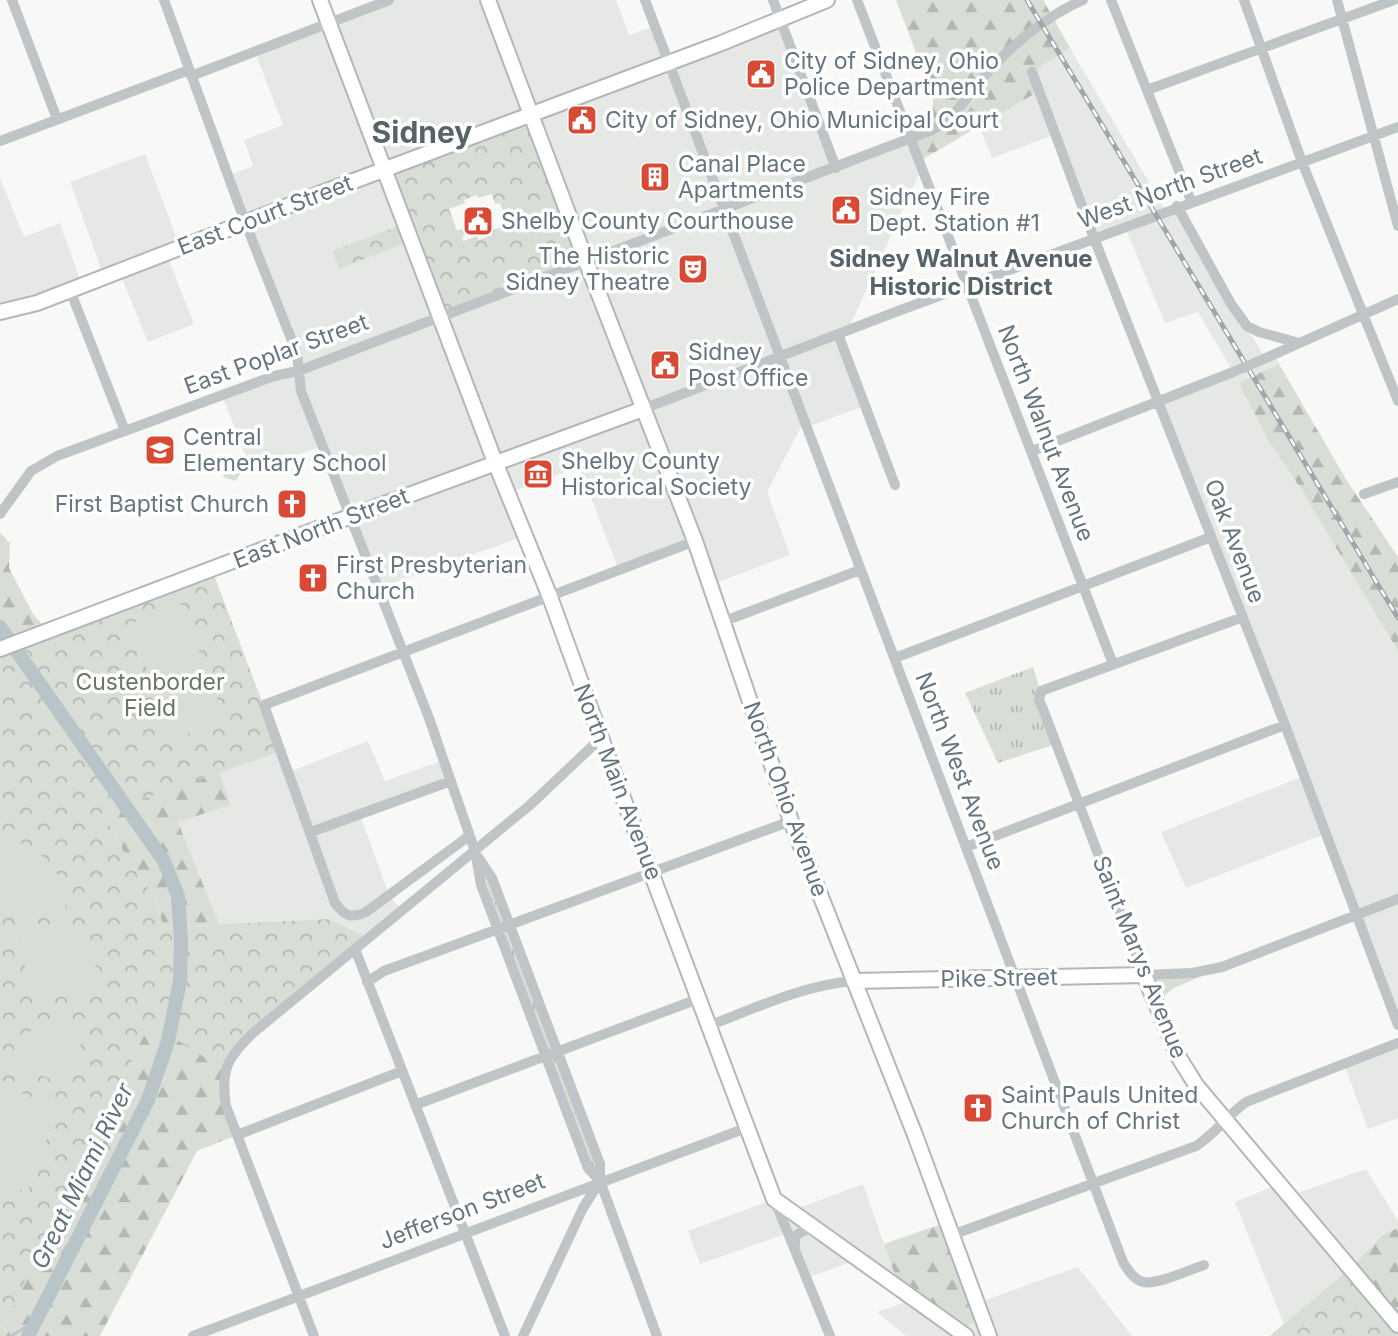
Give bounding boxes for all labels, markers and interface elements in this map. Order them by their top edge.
place label: City of Sidney, Ohio Police Department [784,47,999,101]
public building icon: City of Sidney, Ohio Police Department [744,57,778,91]
public building icon: City of Sidney, Ohio Municipal Court [565,103,599,137]
place label: City of Sidney, Ohio Municipal Court [605,106,999,134]
district label: Sidney [372,114,472,150]
street label: West North Street [1074,142,1266,234]
place label: Canal Place Apartments [678,150,806,204]
building icon: Canal Place Apartments [638,160,672,194]
street label: East Court Street [174,169,357,261]
place label: Sidney Fire Dept. Station #1 [869,183,1040,237]
public building icon: Sidney Fire Dept. Station #1 [829,193,863,227]
public building icon: Shelby County Courthouse [461,204,495,238]
place label: Shelby County Courthouse [501,207,794,235]
place label: The Historic Sidney Theatre [505,242,670,296]
district label: Sidney Walnut Avenue Historic District [829,244,1093,301]
theatre icon: The Historic Sidney Theatre [676,252,710,286]
street label: East Poplar Street [180,308,372,400]
street label: North Walnut Avenue [992,321,1100,545]
place label: Sidney Post Office [688,338,808,392]
public building icon: Sidney Post Office [648,348,682,382]
place label: Central Elementary School [183,423,387,477]
school or university icon: Central Elementary School [143,433,177,467]
place label: Shelby County Historical Society [561,447,751,501]
museum icon: Shelby County Historical Society [521,457,555,491]
street label: Oak Avenue [1199,475,1271,607]
street label: East North Street [229,482,413,574]
church icon: First Baptist Church [275,487,309,521]
place label: First Baptist Church [55,490,269,518]
place label: First Presbyterian Church [336,551,527,605]
church icon: First Presbyterian Church [296,561,330,595]
park label: Custenborder Field [75,668,225,722]
street label: North West Avenue [909,668,1011,874]
street label: North Main Avenue [568,680,668,884]
street label: North Ohio Avenue [738,698,834,900]
street label: Saint Marys Avenue [1087,852,1193,1062]
street label: Pike Street [940,963,1058,993]
water label: Great Miami River [25,1078,140,1273]
place label: Saint Pauls United Church of Christ [1001,1081,1198,1135]
church icon: Saint Pauls United Church of Christ [961,1091,995,1125]
street label: Jefferson Street [375,1166,549,1255]

